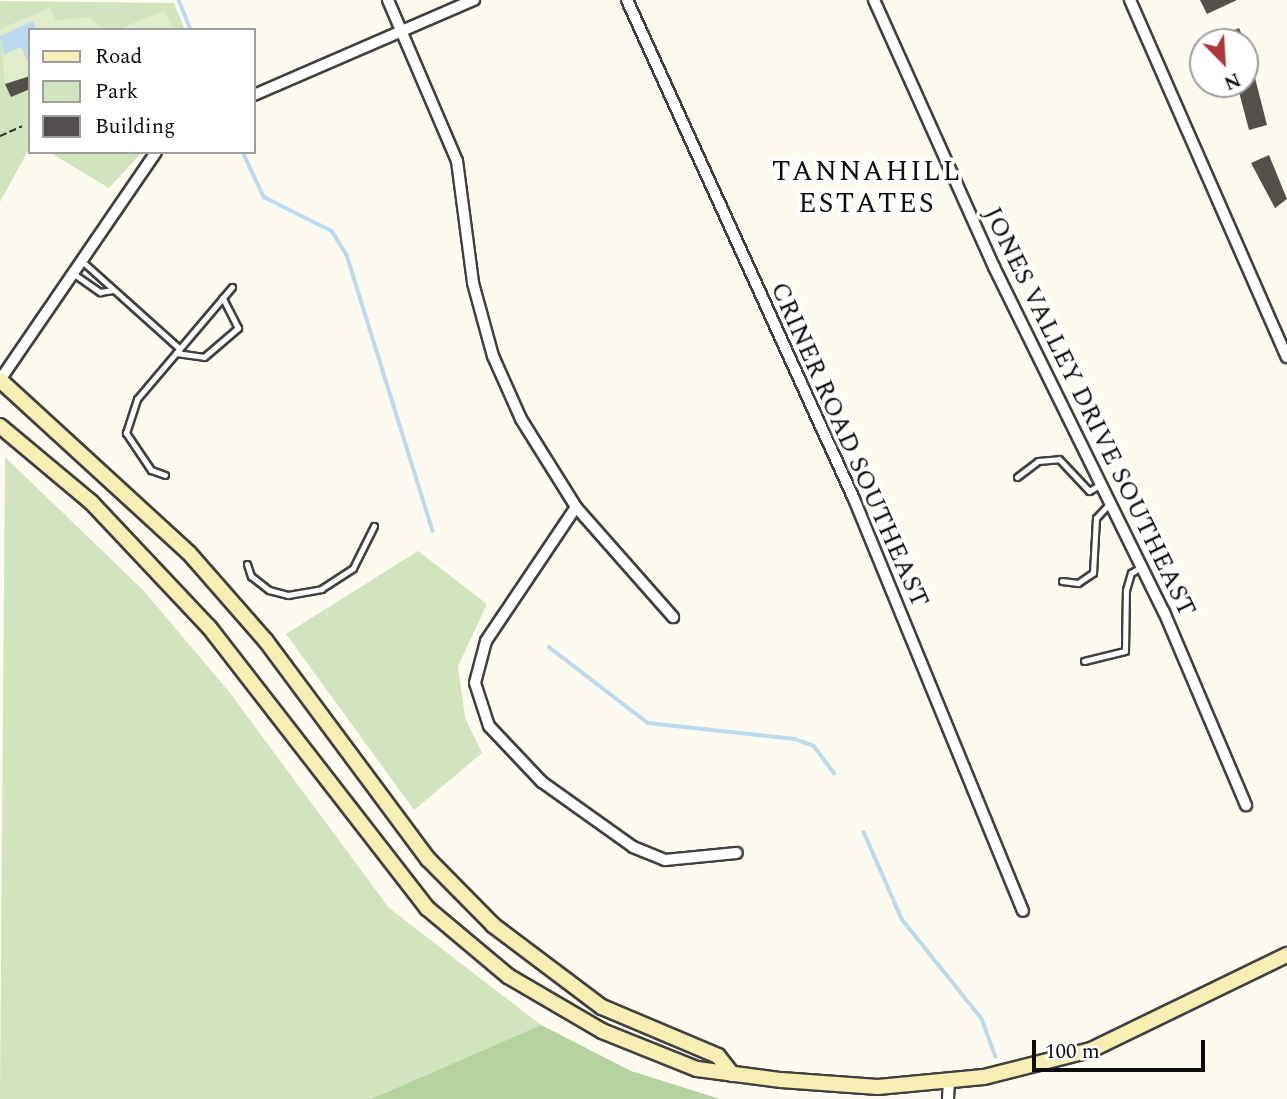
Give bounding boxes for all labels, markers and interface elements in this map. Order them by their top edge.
legend [28,28,256,154]
north arrow [1189,28,1259,98]
text: Road [95,41,142,73]
text: N [1219,64,1245,97]
text: Park [95,76,138,108]
text: Building [95,111,175,143]
district label: TANNAHILL ESTATES [773,155,961,221]
street label: JONES VALLEY DRIVE SOUTHEAST [976,202,1202,622]
street label: CRINER ROAD SOUTHEAST [763,277,935,613]
scale bar [1035,1026,1208,1070]
text: 100 m [1045,1036,1100,1068]

